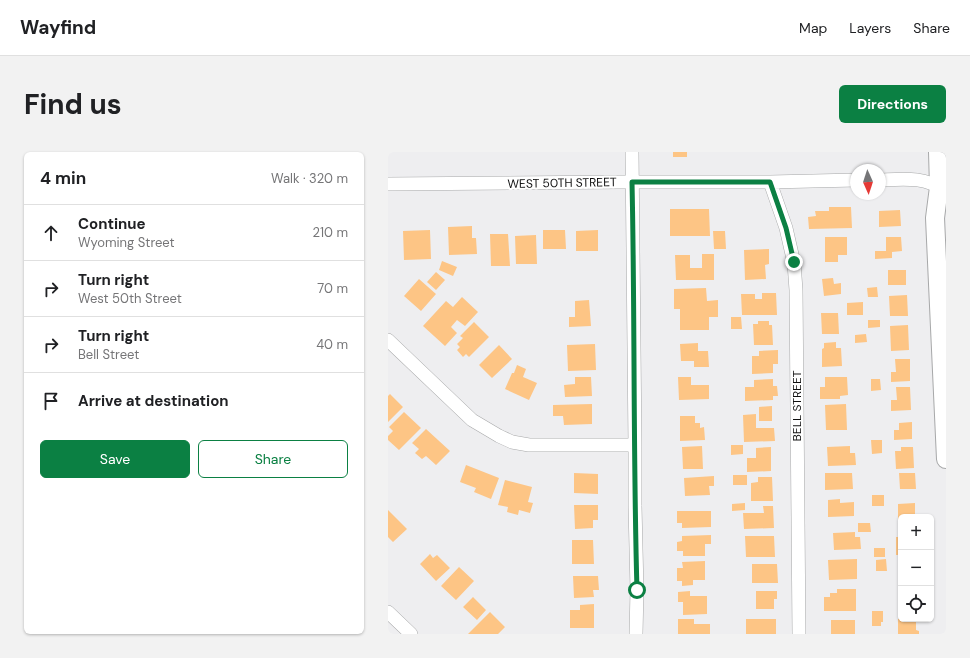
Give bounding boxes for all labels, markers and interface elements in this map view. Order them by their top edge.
text: Wayfind [20,15,96,40]
text: Map [799,19,827,37]
text: Layers [849,19,891,37]
text: Share [913,19,950,37]
button: Directions [839,85,946,123]
text: Find us [24,86,122,123]
north arrow [850,164,886,200]
text: 4 min [40,167,86,189]
text: Walk · 320 m [271,170,348,187]
street label: WEST 50TH STREET [507,174,617,192]
text: Continue [78,214,146,234]
icon: ahead [40,222,62,244]
text: 210 m [313,224,348,241]
text: Wyoming Street [78,234,175,251]
route end [785,253,803,271]
text: Turn right [78,270,149,290]
icon: right [40,278,62,300]
text: 70 m [317,280,348,297]
text: West 50th Street [78,290,182,307]
text: Turn right [78,326,149,346]
icon: right [40,334,62,356]
text: 40 m [316,336,348,353]
text: Bell Street [78,346,139,363]
street label: BELL STREET [789,370,805,441]
icon: arrive [40,390,62,412]
text: Arrive at destination [78,391,229,411]
button: Save [40,440,190,478]
button: Share [198,440,348,478]
map controls [898,514,934,622]
button: + [898,514,934,550]
button: − [898,550,934,586]
route start [628,581,646,599]
button: locate [898,586,934,622]

